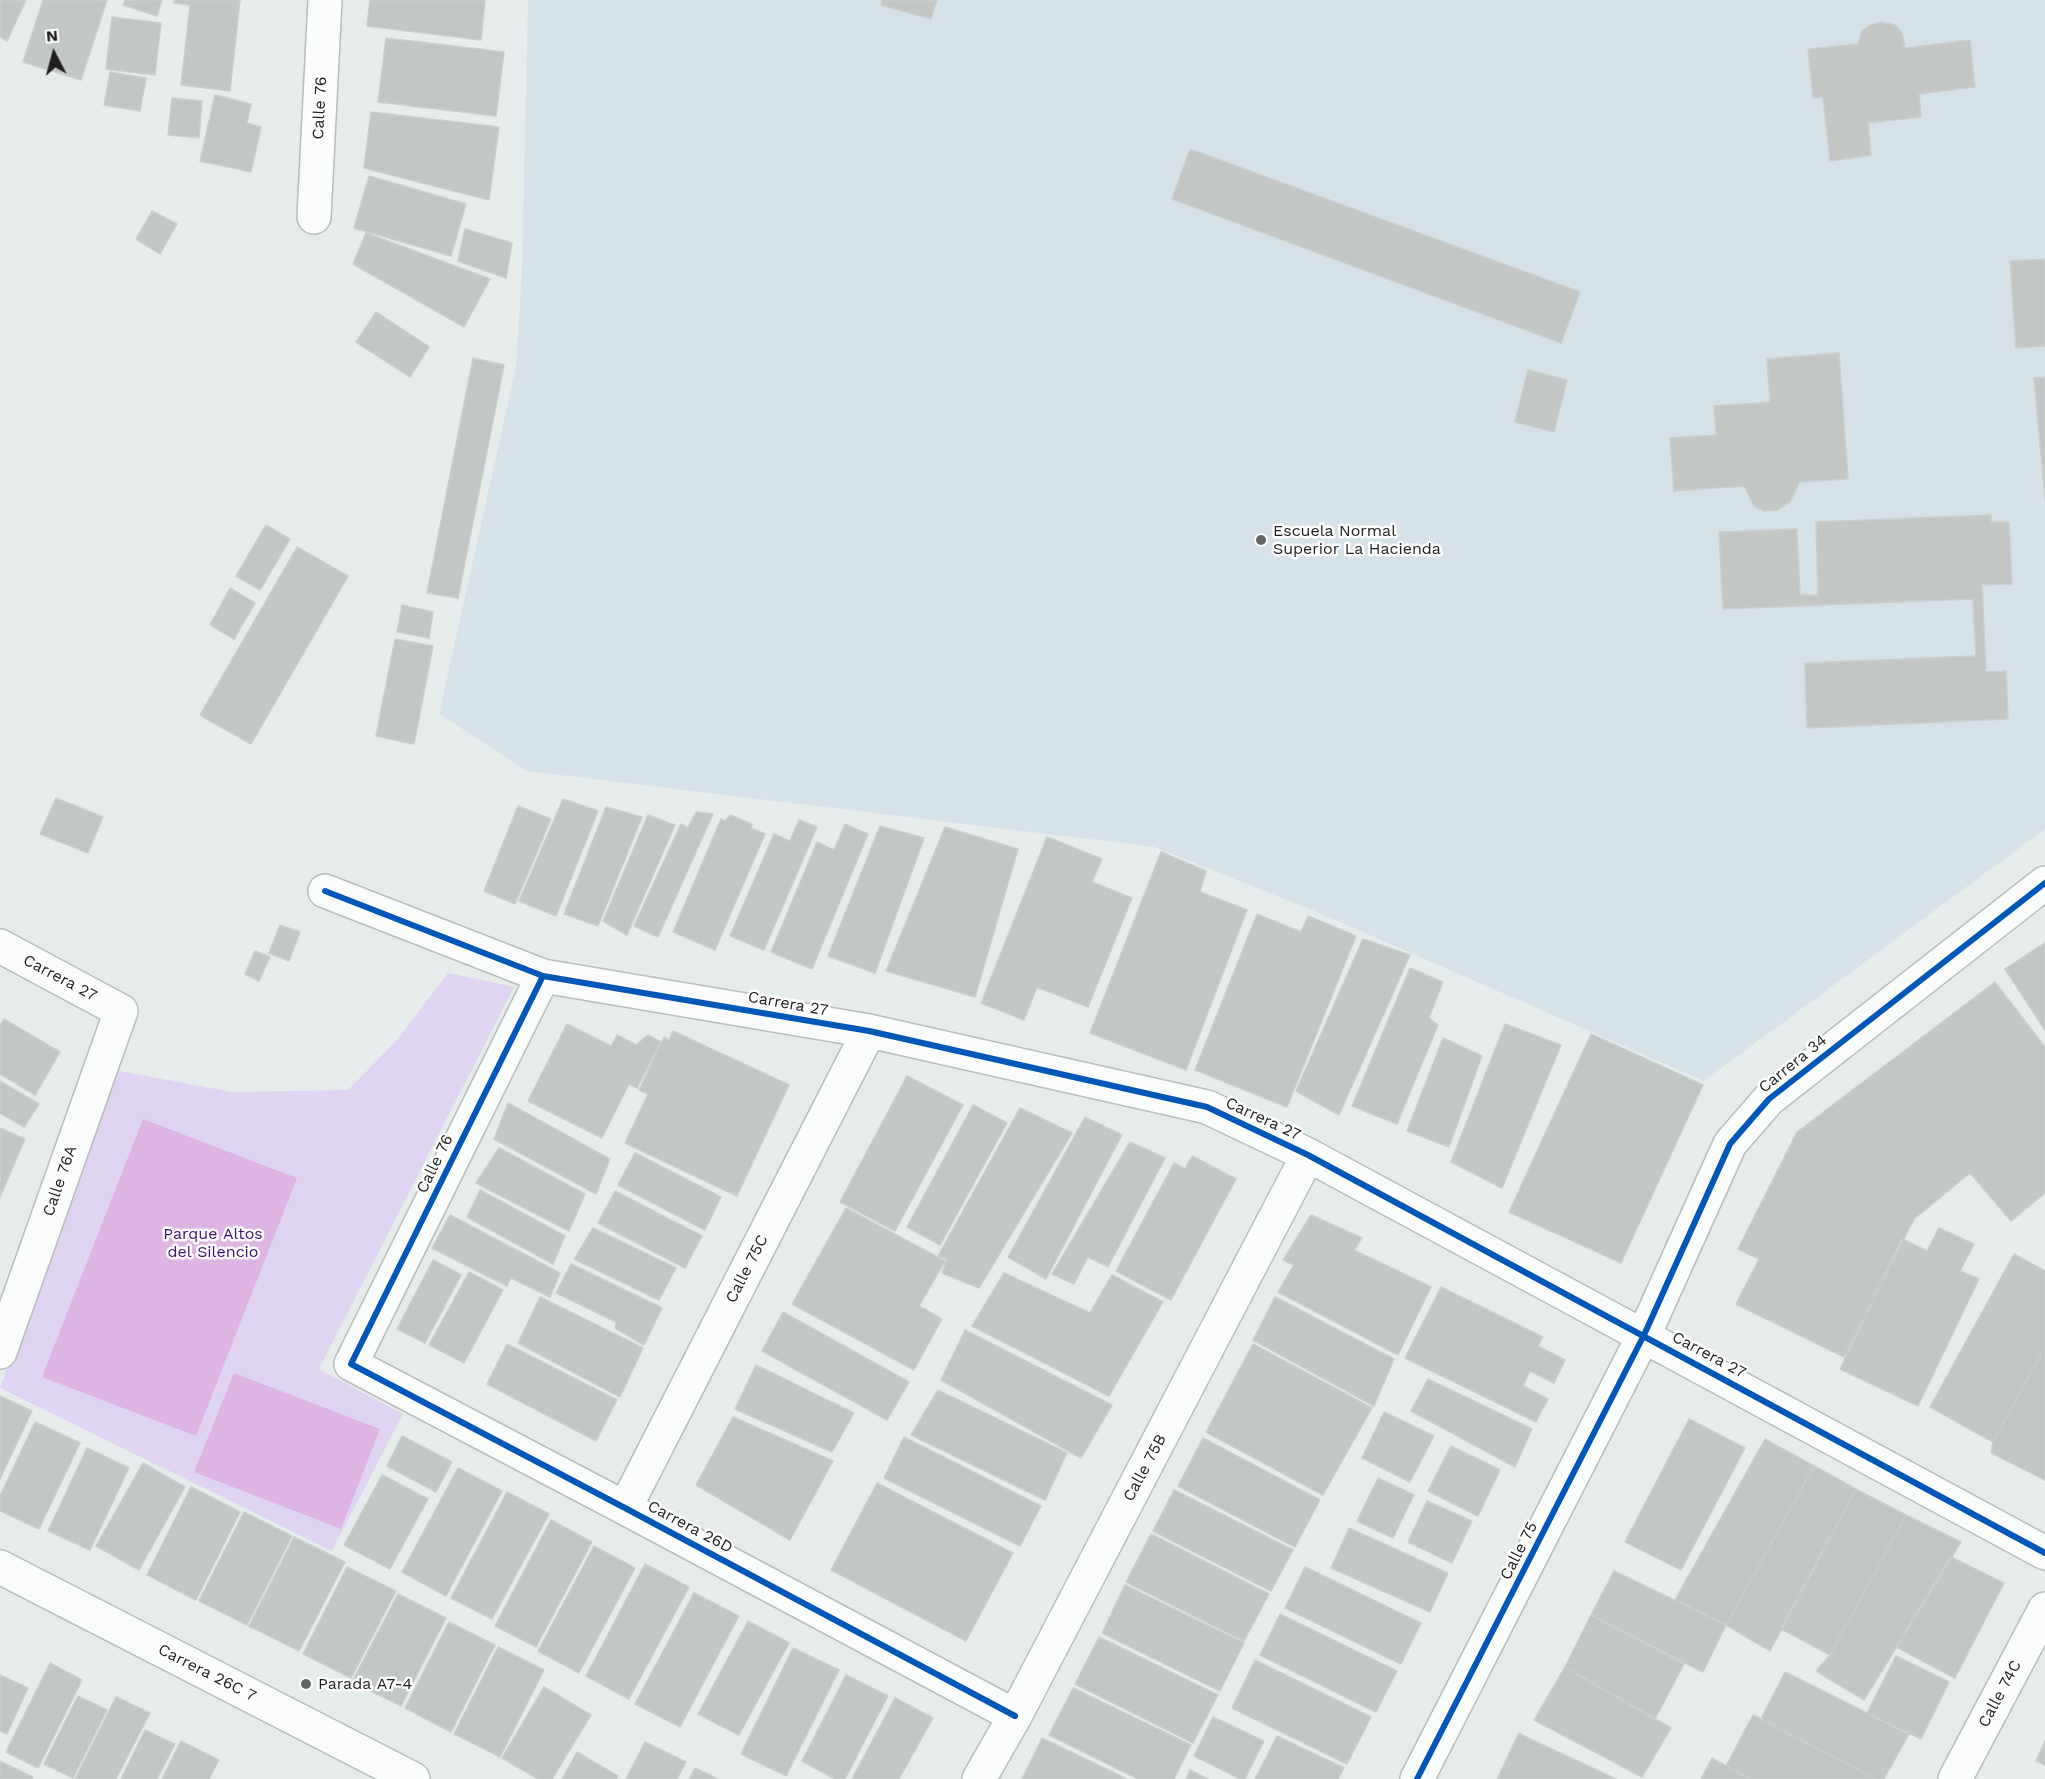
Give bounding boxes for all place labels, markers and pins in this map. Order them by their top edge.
place label: Escuela Normal Superior La Hacienda [1273,521,1441,559]
marker: Escuela Normal Superior La Hacienda [1254,533,1268,547]
place label: Parada A7-4 [318,1674,412,1694]
marker: Parada A7-4 [299,1677,313,1691]

